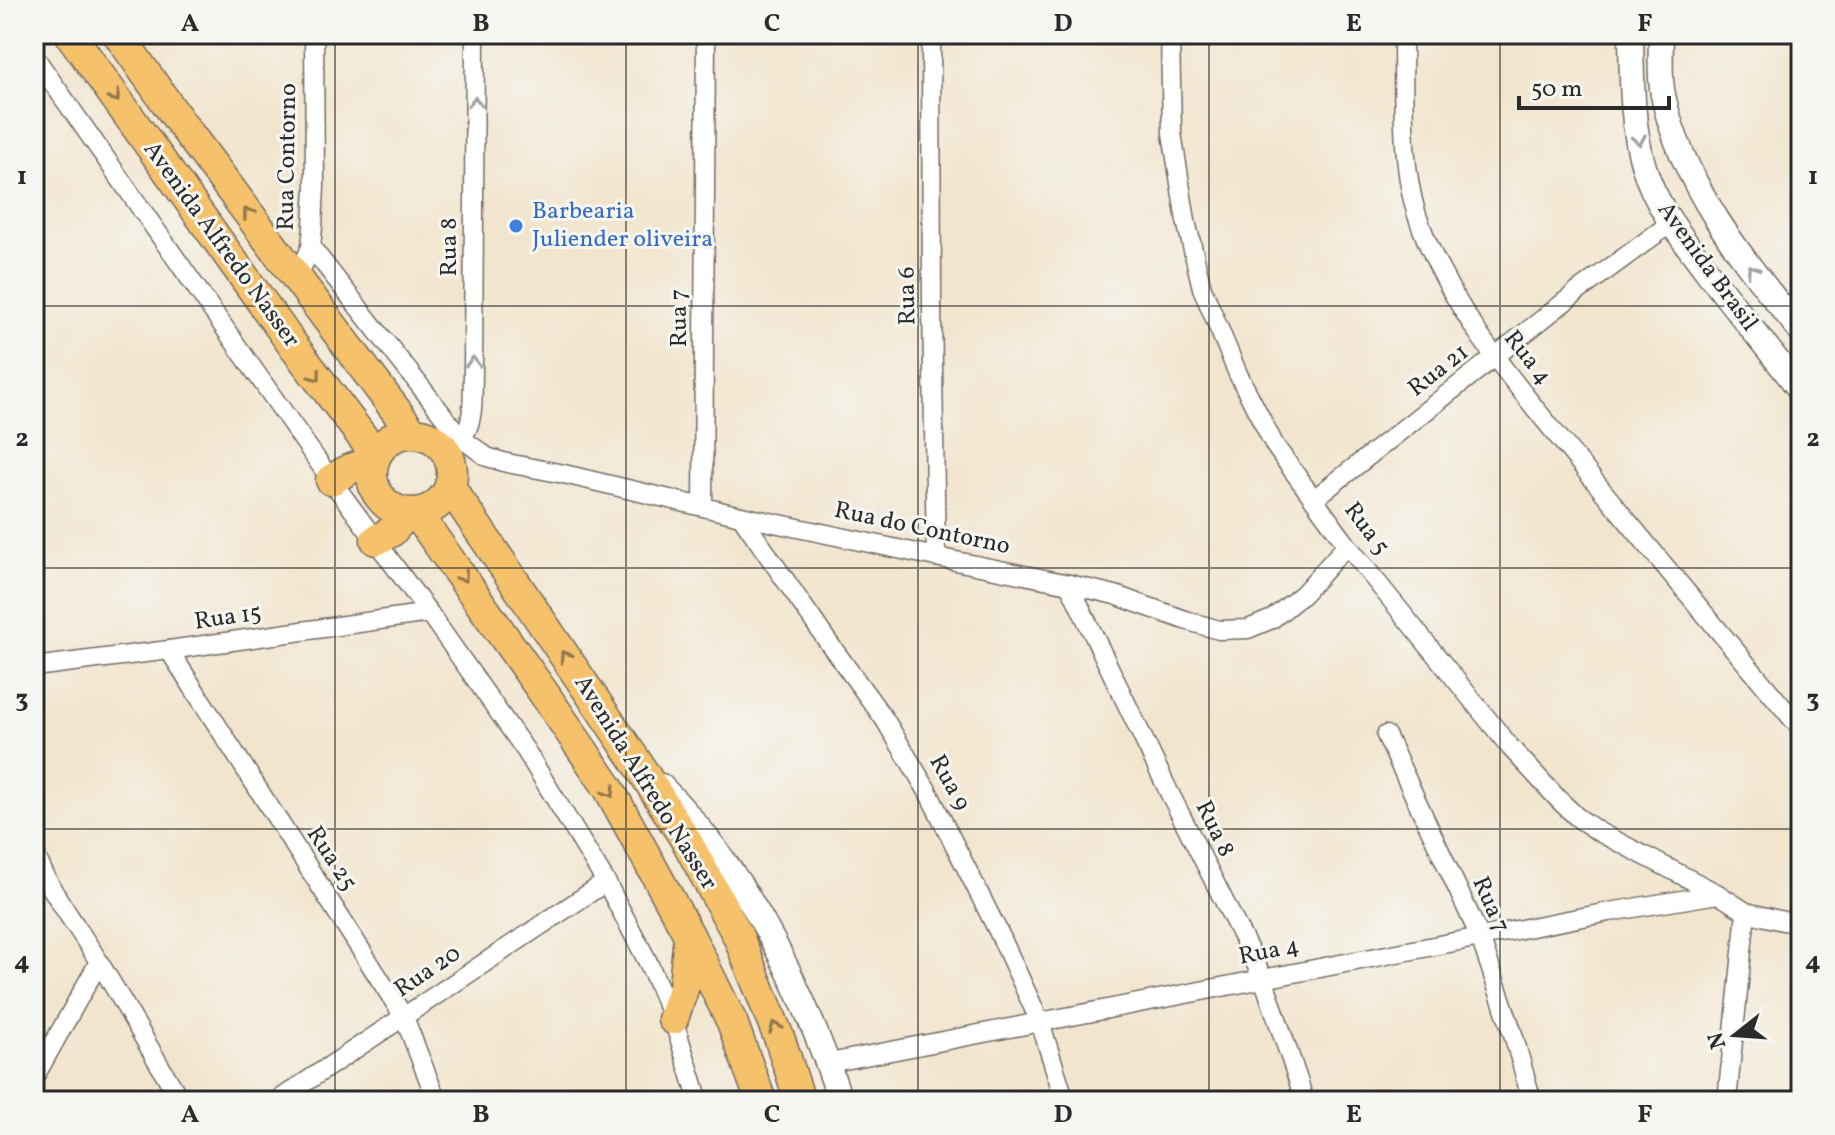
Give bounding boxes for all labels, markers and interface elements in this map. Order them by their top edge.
text: A [181,6,200,42]
text: B [472,6,490,42]
text: C [764,6,780,42]
text: D [1053,6,1073,42]
text: E [1346,6,1362,42]
text: F [1637,6,1653,42]
scale bar [1519,60,1669,110]
text: 50 m [1531,73,1583,107]
street label: Rua Contorno [270,83,306,231]
one-way arrow [105,89,120,103]
one-way arrow [466,95,484,108]
one-way arrow [1630,133,1647,146]
street label: Avenida Alfredo Nasser [134,135,308,355]
text: 1 [17,159,27,195]
text: 1 [1808,159,1818,195]
place label: Barbearia Juliender oliveira [532,195,713,257]
street label: Avenida Brasil [1648,195,1766,339]
one-way arrow [243,207,258,221]
marker: Barbearia Juliender oliveira [507,217,525,235]
street label: Rua 8 [433,218,467,276]
one-way arrow [1747,265,1762,279]
street label: Rua 6 [890,266,926,326]
street label: Rua 7 [663,289,697,347]
street label: Rua 4 [1495,323,1559,393]
street label: Rua 21 [1401,336,1477,406]
one-way arrow [464,355,482,368]
one-way arrow [307,367,321,382]
text: 2 [15,421,29,457]
text: 2 [1806,421,1820,457]
street label: Rua do Contorno [831,494,1013,564]
street label: Rua 5 [1335,496,1397,562]
one-way arrow [453,569,468,583]
street label: Rua 15 [192,596,264,640]
one-way arrow [560,650,575,664]
street label: Avenida Alfredo Nasser [565,669,725,897]
text: 3 [15,682,29,718]
text: 3 [1806,682,1820,718]
street label: Rua 9 [920,749,978,817]
one-way arrow [600,783,616,798]
street label: Rua 8 [1186,795,1242,863]
street label: Rua 25 [297,820,365,898]
street label: Rua 7 [1463,871,1517,939]
street label: Rua 4 [1236,929,1302,975]
street label: Rua 20 [388,937,468,1007]
text: 4 [14,944,30,980]
text: 4 [1805,944,1821,980]
north arrow [1695,995,1775,1075]
one-way arrow [768,1021,785,1035]
text: N [1701,1028,1735,1052]
text: A [181,1097,200,1133]
text: B [472,1097,490,1133]
text: C [764,1097,780,1133]
text: D [1053,1097,1073,1133]
text: E [1346,1097,1362,1133]
text: F [1637,1097,1653,1133]

